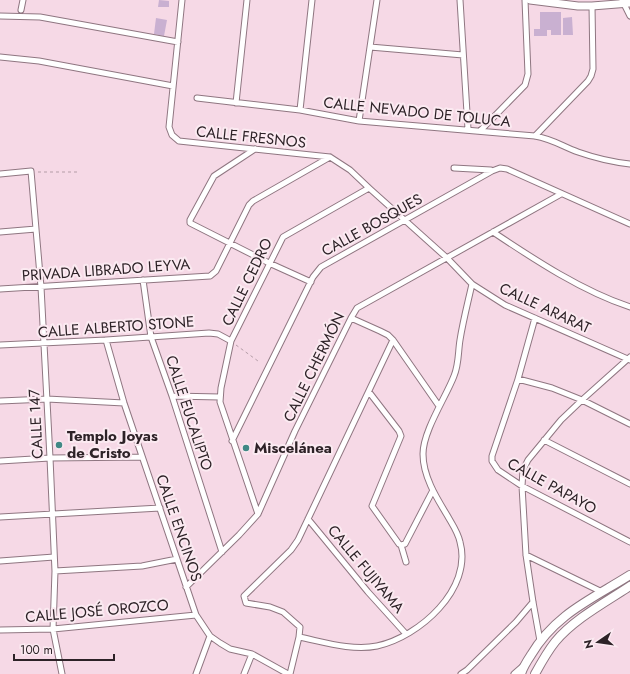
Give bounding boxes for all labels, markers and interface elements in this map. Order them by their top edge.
street label: CALLE NEVADO DE TOLUCA [322,91,512,133]
street label: CALLE FRESNOS [195,120,307,154]
street label: CALLE BOSQUES [318,188,426,262]
street label: CALLE CEDRO [216,234,278,330]
street label: PRIVADA LIBRADO LEYVA [21,253,191,287]
street label: CALLE ARARAT [496,277,594,339]
street label: CALLE CHERMÓN [278,308,350,426]
street label: CALLE ALBERTO STONE [37,311,195,343]
street label: CALLE EUCALIPTO [160,353,218,474]
street label: CALLE 147 [23,389,49,459]
place label: Templo Joyas de Cristo [67,425,158,464]
place label: Miscelánea [254,437,332,459]
marker: Templo Joyas de Cristo [54,440,64,450]
marker: Miscelánea [241,443,251,453]
street label: CALLE PAPAYO [503,452,601,520]
street label: CALLE ENCINOS [150,472,208,584]
street label: CALLE FUJIYAMA [322,520,410,618]
street label: CALLE JOSÉ OROZCO [24,594,170,628]
north arrow [578,622,618,662]
scale bar [14,636,114,662]
text: N [579,638,597,650]
text: 100 m [20,641,53,659]

